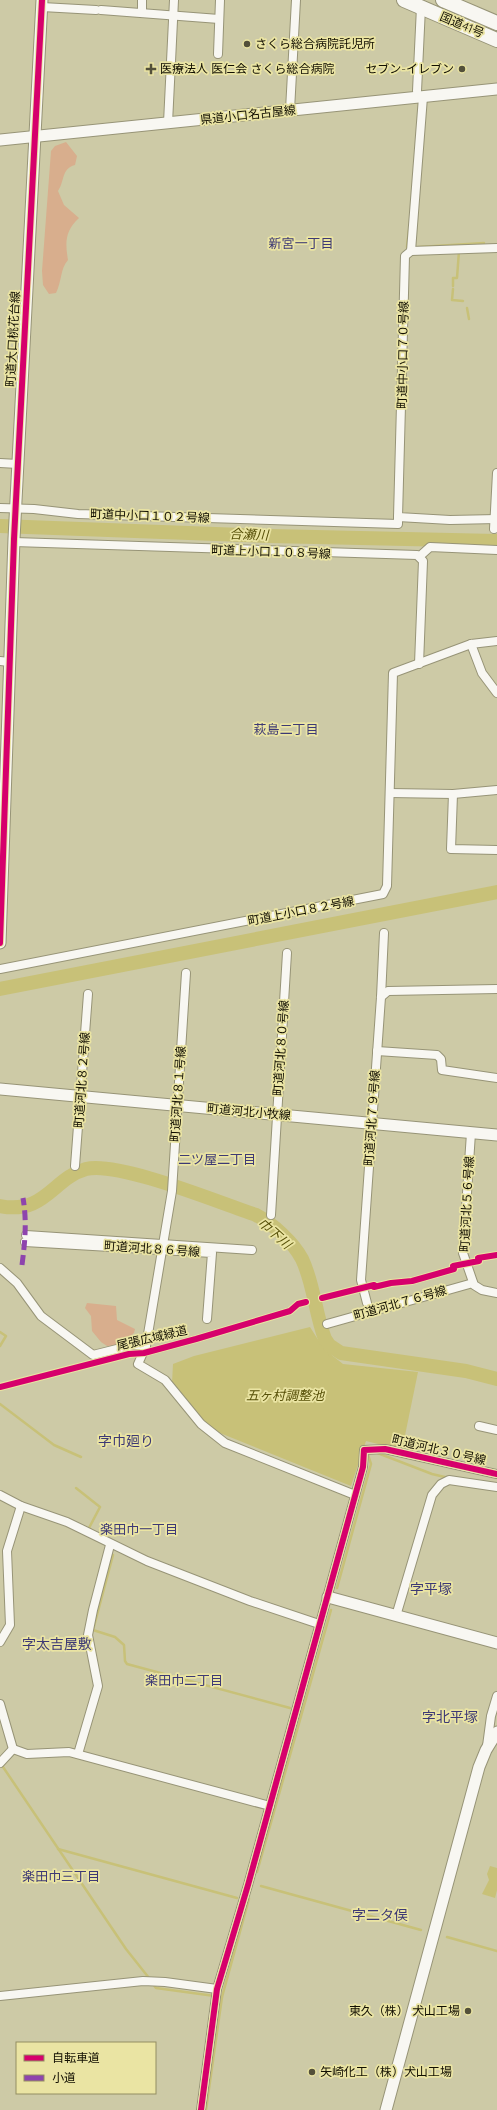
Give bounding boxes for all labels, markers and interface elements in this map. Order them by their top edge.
street label: 国道41号 [438,9,487,41]
place label: さくら総合病院託児所 [255,36,375,51]
marker: さくら総合病院託児所 [242,39,252,49]
place label: 医療法人 医仁会 さくら総合病院 [160,61,335,76]
place label: セブン-イレブン [365,61,454,76]
marker: 医療法人 医仁会 さくら総合病院 [145,63,157,75]
marker: セブン-イレブン [457,64,467,74]
street label: 県道小口名古屋線 [199,102,296,127]
district label: 新宮一丁目 [268,235,334,251]
street label: 町道大口桃花台線 [2,291,23,387]
street label: 町道中小口７０号線 [394,301,411,409]
street label: 町道中小口１０２号線 [90,506,210,525]
water label: 合瀬川 [229,525,271,543]
street label: 町道上小口１０８号線 [211,542,331,561]
district label: 萩島二丁目 [253,721,319,737]
street label: 町道上小口８２号線 [246,893,355,928]
street label: 町道河北８０号線 [270,1000,291,1096]
street label: 町道河北８２号線 [71,1032,92,1128]
street label: 町道河北８１号線 [167,1046,188,1142]
street label: 町道河北７９号線 [361,1070,382,1166]
street label: 町道河北小牧線 [207,1100,292,1123]
district label: 二ツ屋二丁目 [178,1151,256,1167]
street label: 町道河北５６号線 [456,1156,477,1252]
water label: 巾下川 [255,1214,296,1253]
street label: 町道河北８６号線 [104,1238,200,1259]
street label: 町道河北７６号線 [352,1282,448,1323]
street label: 尾張広域緑道 [115,1322,189,1353]
water label: 五ヶ村調整池 [246,1387,326,1403]
street label: 町道河北３０号線 [391,1431,488,1468]
district label: 字巾廻り [98,1432,154,1450]
district label: 楽田巾一丁目 [100,1521,178,1537]
district label: 字平塚 [410,1580,452,1598]
district label: 字太吉屋敷 [22,1635,92,1653]
district label: 楽田巾二丁目 [145,1672,223,1688]
district label: 字北平塚 [422,1708,478,1726]
district label: 楽田巾三丁目 [22,1868,100,1884]
district label: 字二タ俣 [352,1906,408,1924]
place label: 東久（株） 犬山工場 [349,2003,460,2018]
marker: 東久（株） 犬山工場 [463,2006,473,2016]
legend [16,2042,156,2094]
text: 自転車道 [52,2050,100,2065]
place label: 矢崎化工（株）犬山工場 [320,2064,452,2079]
marker: 矢崎化工（株）犬山工場 [307,2067,317,2077]
text: 小道 [52,2070,76,2085]

